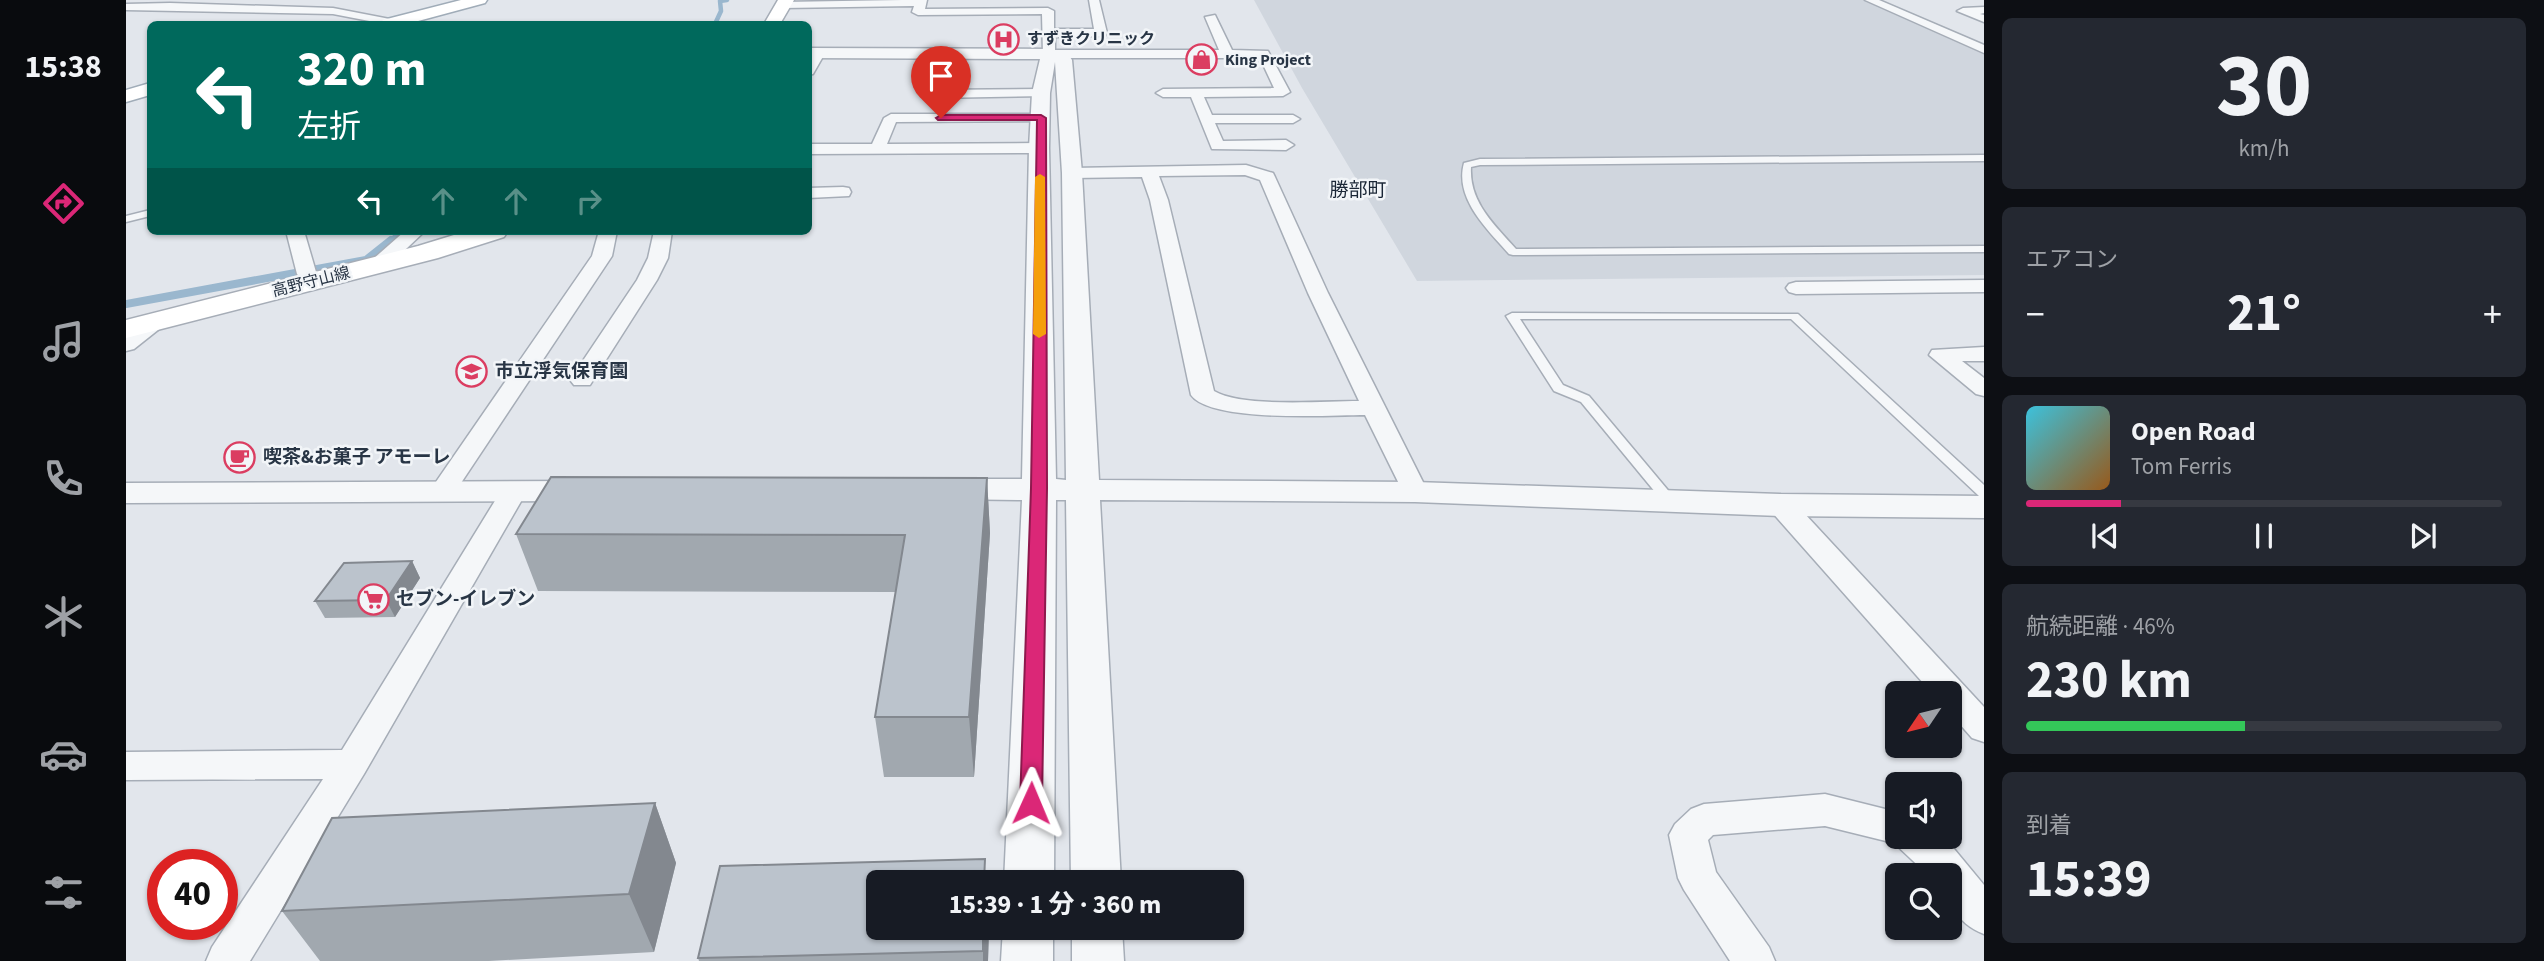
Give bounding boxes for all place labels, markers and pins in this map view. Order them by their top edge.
hospital icon: すずきクリニック [987,22,1021,56]
place label: すずきクリニック [1027,28,1155,50]
shop icon: King Project [1185,43,1219,77]
pin [911,46,971,118]
place label: King Project [1225,49,1311,71]
school or university icon: 市立浮気保育園 [455,354,489,388]
place label: 市立浮気保育園 [495,358,628,385]
cafe icon: 喫茶&お菓子 アモーレ [223,440,257,474]
place label: 喫茶&お菓子 アモーレ [263,444,450,471]
supermarket icon: セブン-イレブン [356,582,390,616]
place label: セブン-イレブン [396,586,535,613]

